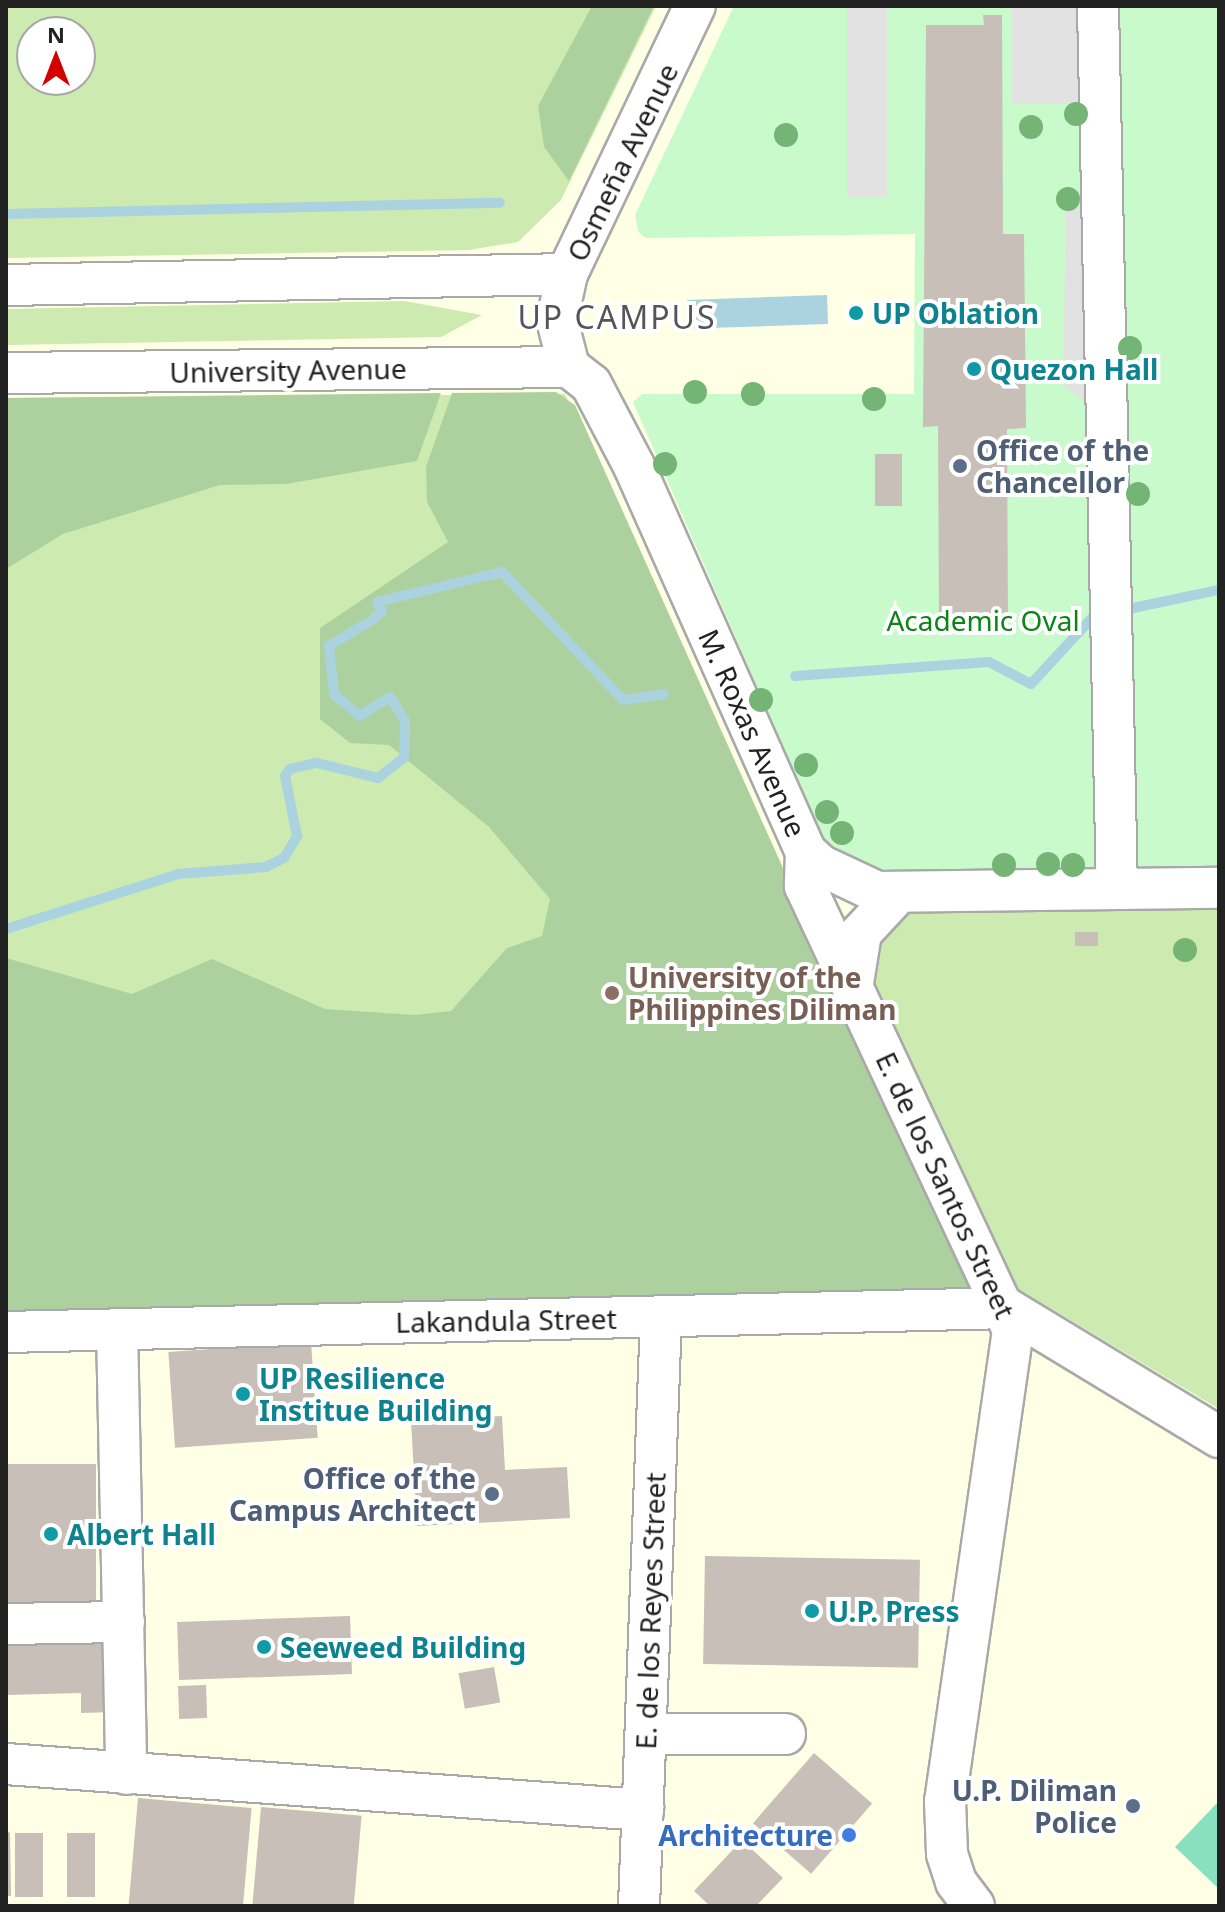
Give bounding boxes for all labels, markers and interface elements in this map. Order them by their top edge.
north arrow [16,16,96,96]
text: N [47,19,65,49]
street label: Osmeña Avenue [560,58,684,266]
place label: UP Oblation [872,296,1039,330]
district label: UP CAMPUS [517,298,717,336]
marker: UP Oblation [847,304,865,322]
street label: University Avenue [169,351,407,389]
place label: Quezon Hall [990,352,1158,386]
marker: Quezon Hall [965,360,983,378]
place label: Office of the Chancellor [976,433,1149,499]
marker: Office of the Chancellor [951,457,969,475]
park label: Academic Oval [886,603,1080,637]
street label: M. Roxas Avenue [692,624,814,842]
place label: University of the Philippines Diliman [628,960,897,1026]
marker: University of the Philippines Diliman [603,984,621,1002]
street label: E. de los Santos Street [870,1047,1022,1323]
street label: Lakandula Street [395,1301,617,1339]
place label: UP Resilience Institue Building [259,1361,493,1427]
marker: UP Resilience Institue Building [234,1385,252,1403]
place label: Office of the Campus Architect [229,1461,476,1527]
street label: E. de los Reyes Street [628,1472,672,1750]
marker: Office of the Campus Architect [483,1485,501,1503]
place label: Albert Hall [67,1517,216,1551]
marker: Albert Hall [42,1525,60,1543]
place label: U.P. Press [828,1594,960,1628]
marker: U.P. Press [803,1602,821,1620]
place label: Seeweed Building [280,1630,526,1664]
marker: Seeweed Building [255,1638,273,1656]
place label: U.P. Diliman Police [952,1773,1117,1839]
marker: U.P. Diliman Police [1124,1797,1142,1815]
place label: Architecture [658,1818,833,1852]
marker: Architecture [840,1826,858,1844]

